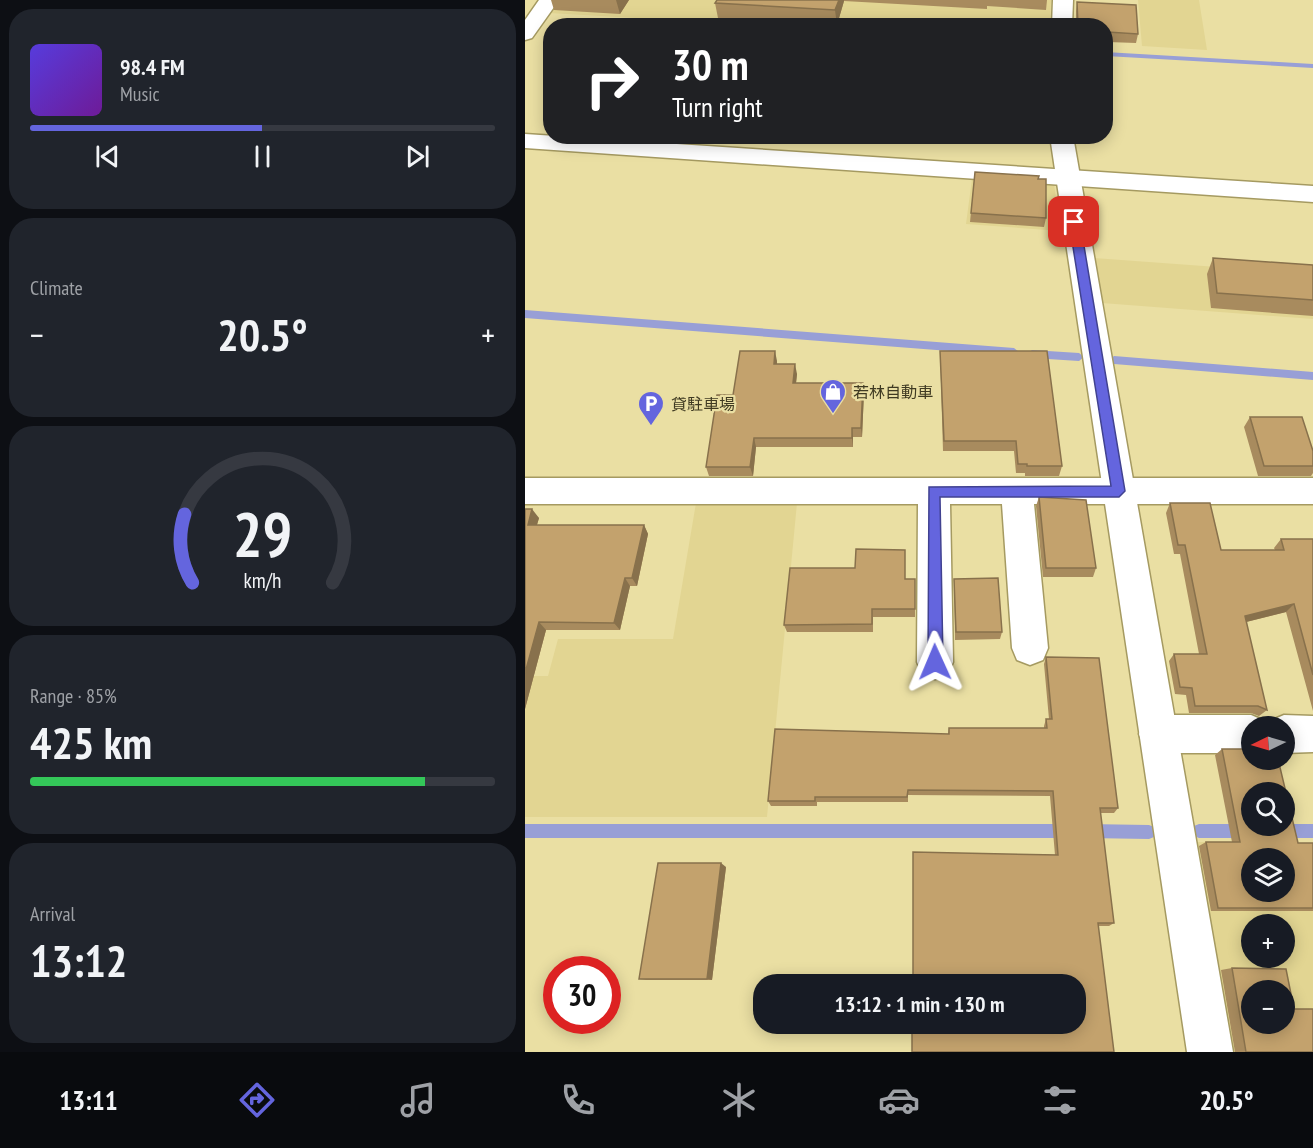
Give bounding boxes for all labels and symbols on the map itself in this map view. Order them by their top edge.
pin [1048,196,1099,247]
shop icon: 若林自動車 [818,377,848,415]
place label: 若林自動車 [853,382,933,402]
parking icon: 貸駐車場 [636,389,666,427]
place label: 貸駐車場 [671,394,735,414]
position arrow [903,630,967,694]
north arrow [1241,716,1295,770]
speed limit sign: 30 [543,956,621,1034]

